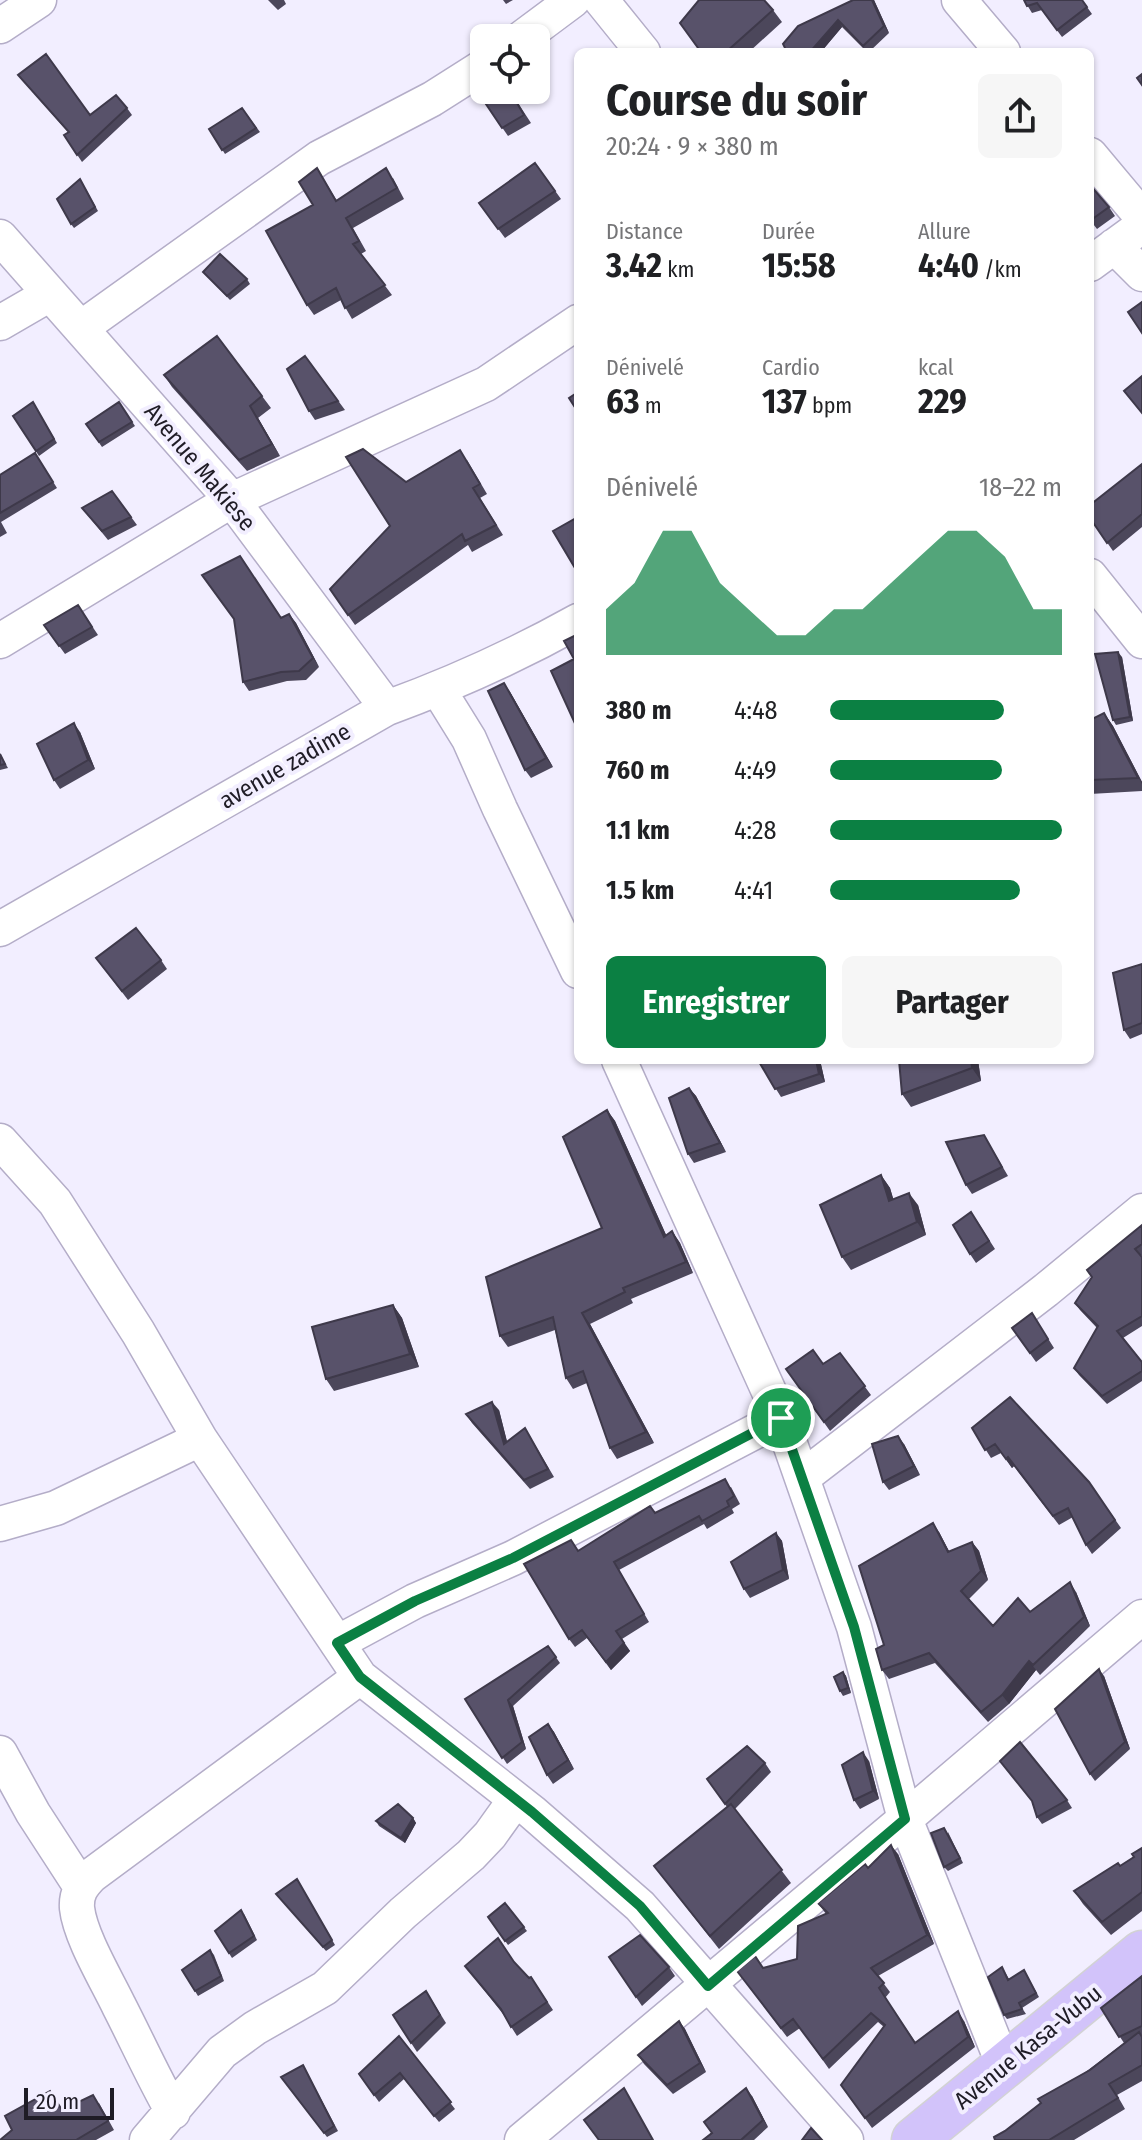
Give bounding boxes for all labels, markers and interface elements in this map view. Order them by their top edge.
map controls [470,24,550,104]
button: locate [470,24,550,104]
text: Course du soir [606,74,867,127]
button: share [978,74,1062,158]
text: 20:24 · 9 × 380 m [606,131,779,162]
text: Distance [606,218,683,245]
text: Durée [762,218,815,245]
text: Allure [918,218,971,245]
text: 3.42 [606,245,662,286]
text: 15:58 [762,245,836,286]
text: 4:40 [918,245,979,286]
text: km [662,256,694,283]
text: /km [979,256,1022,283]
text: Dénivelé [606,354,684,381]
text: Cardio [762,354,820,381]
text: kcal [918,354,954,381]
text: 63 [606,381,640,422]
text: 137 [762,381,807,422]
text: 229 [918,381,967,422]
text: m [640,392,662,419]
text: bpm [807,392,852,419]
street label: Avenue Makiese [139,398,261,536]
text: Dénivelé [606,472,698,503]
text: 18–22 m [979,472,1062,503]
text: 380 m [606,695,671,726]
text: 4:48 [734,695,778,726]
street label: avenue zadime [214,717,356,815]
text: 760 m [606,755,670,786]
text: 4:49 [734,755,777,786]
text: 1.1 km [606,815,670,846]
text: 4:28 [734,815,777,846]
text: 1.5 km [606,875,674,906]
text: 4:41 [734,875,773,906]
button: Enregistrer [606,956,826,1048]
button: Partager [842,956,1062,1048]
pin [747,1384,815,1452]
icon: arrive [759,1396,803,1440]
street label: Avenue Kasa-Vubu [949,1979,1107,2115]
scale bar [24,2084,114,2120]
text: 20 m [36,2088,79,2115]

